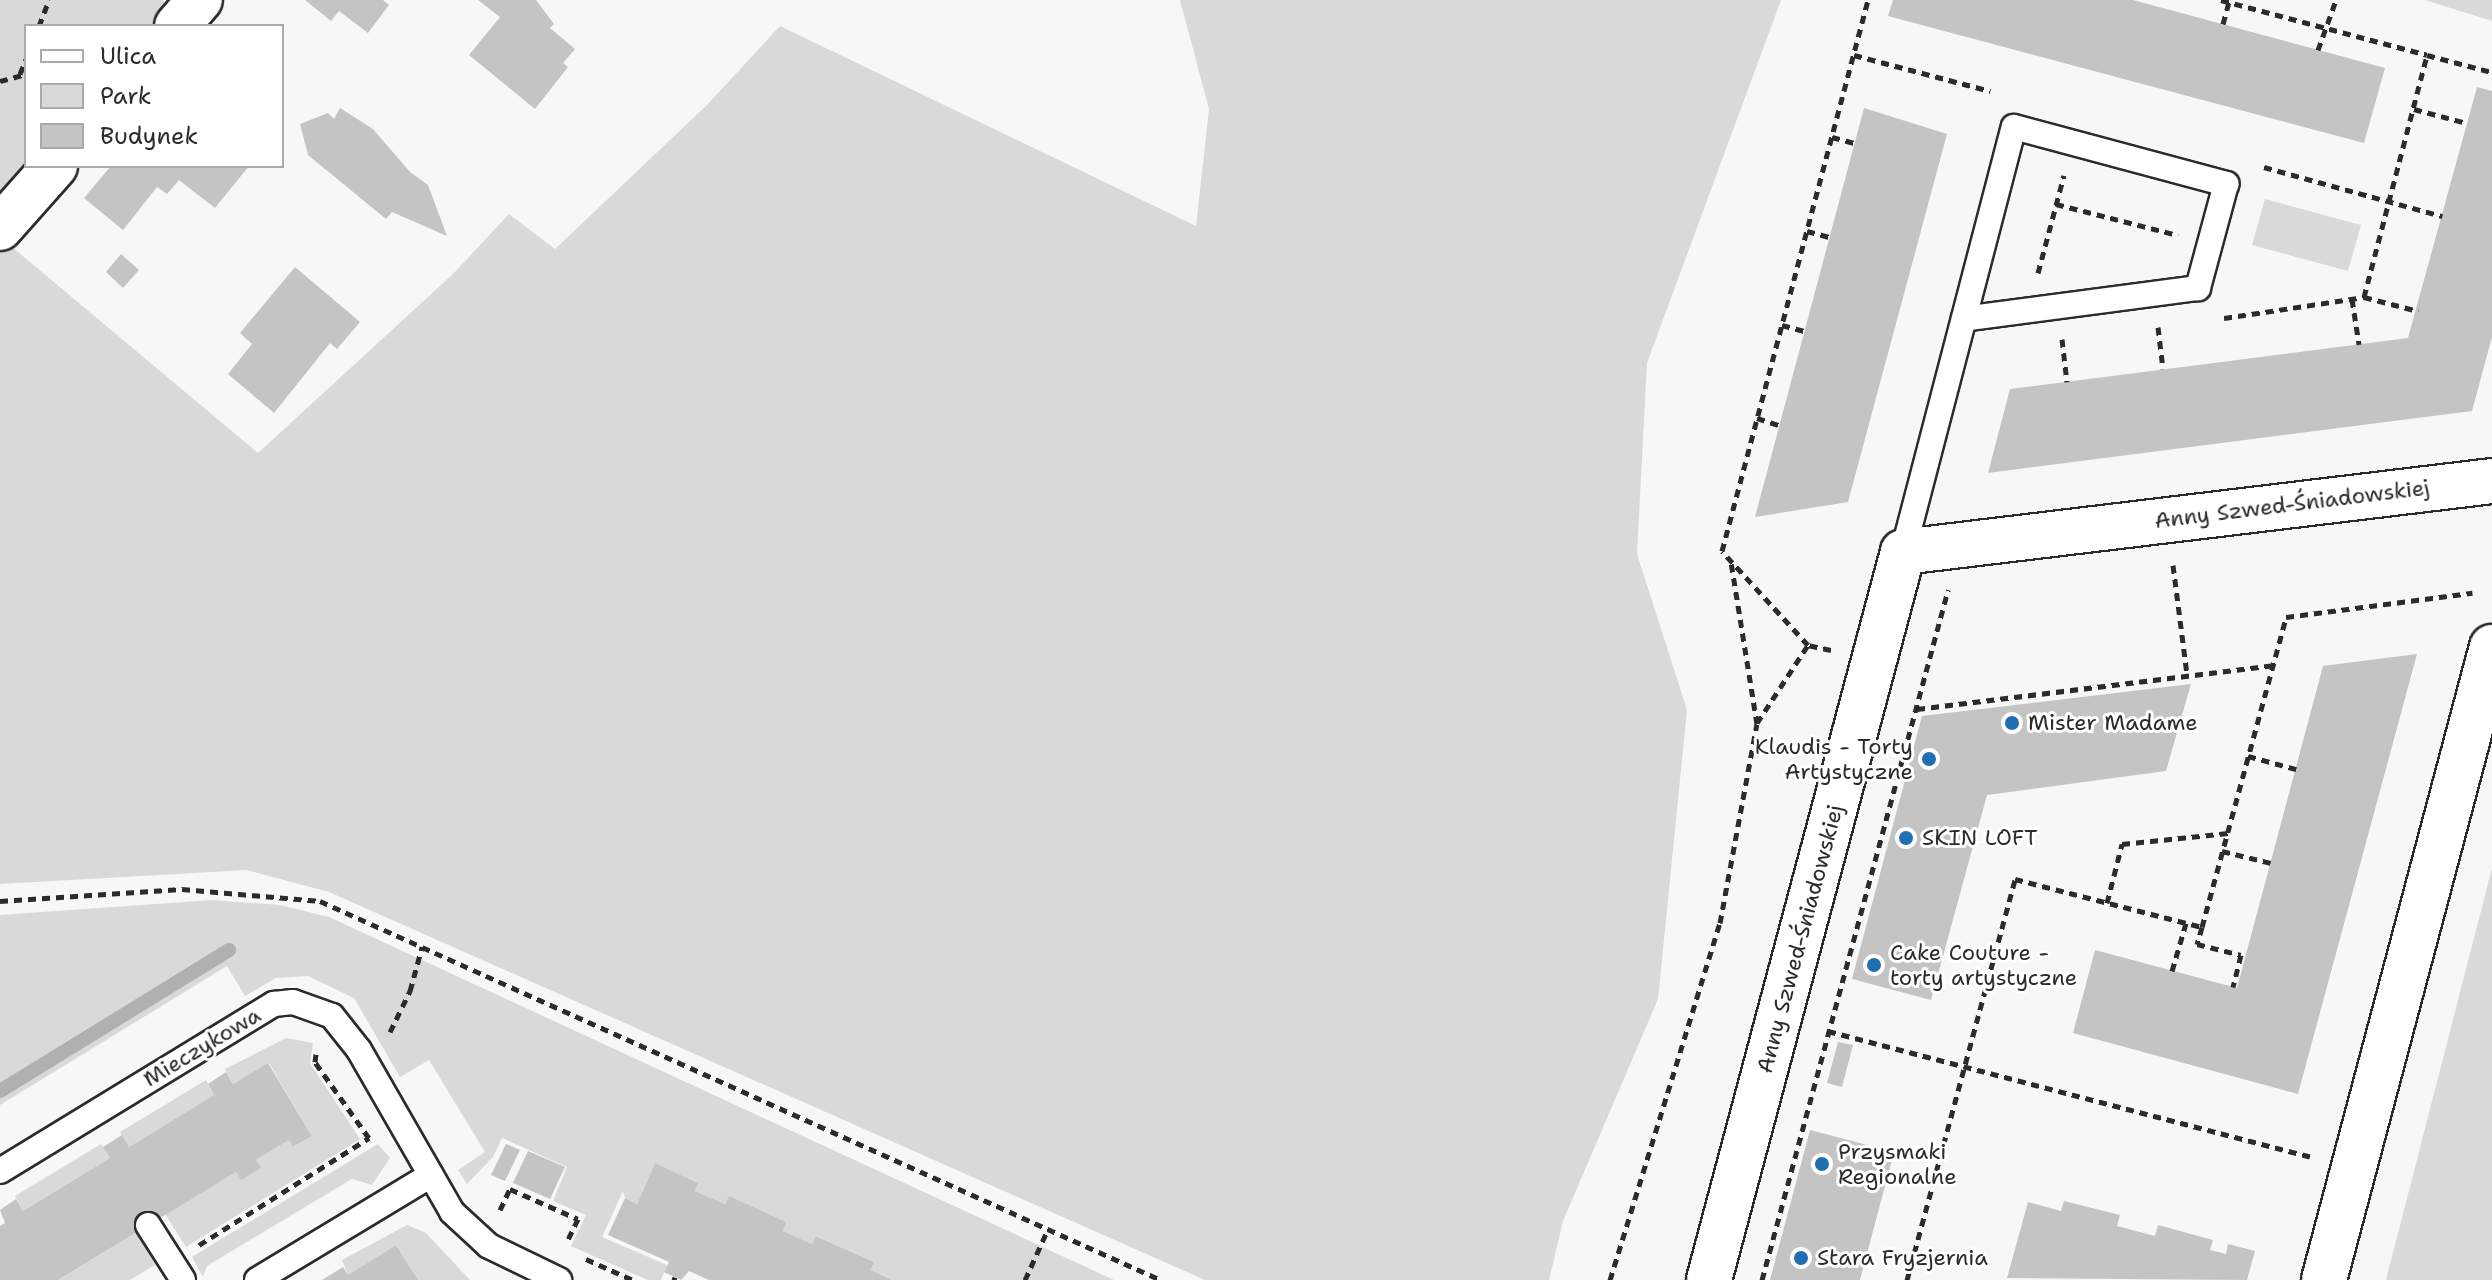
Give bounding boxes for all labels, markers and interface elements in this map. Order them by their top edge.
legend [24,24,284,168]
text: Ulica [100,40,156,72]
text: Park [100,80,152,112]
text: Budynek [100,120,198,152]
street label: Anny Szwed-Śniadowskiej [2153,474,2431,534]
place label: Mister Madame [2028,710,2198,736]
marker: Mister Madame [2003,714,2021,732]
place label: Klaudis - Torty Artystyczne [1755,733,1913,784]
marker: Klaudis - Torty Artystyczne [1920,750,1938,768]
street label: Anny Szwed-Śniadowskiej [1751,802,1849,1076]
place label: SKIN LOFT [1922,825,2038,851]
marker: SKIN LOFT [1897,829,1915,847]
place label: Cake Couture - torty artystyczne [1890,939,2077,990]
marker: Cake Couture - torty artystyczne [1865,956,1883,974]
street label: Mieczykowa [139,1002,265,1092]
place label: Przysmaki Regionalne [1838,1138,1957,1190]
marker: Przysmaki Regionalne [1813,1155,1831,1173]
place label: Stara Fryzjernia [1817,1245,1988,1271]
marker: Stara Fryzjernia [1792,1249,1810,1267]

